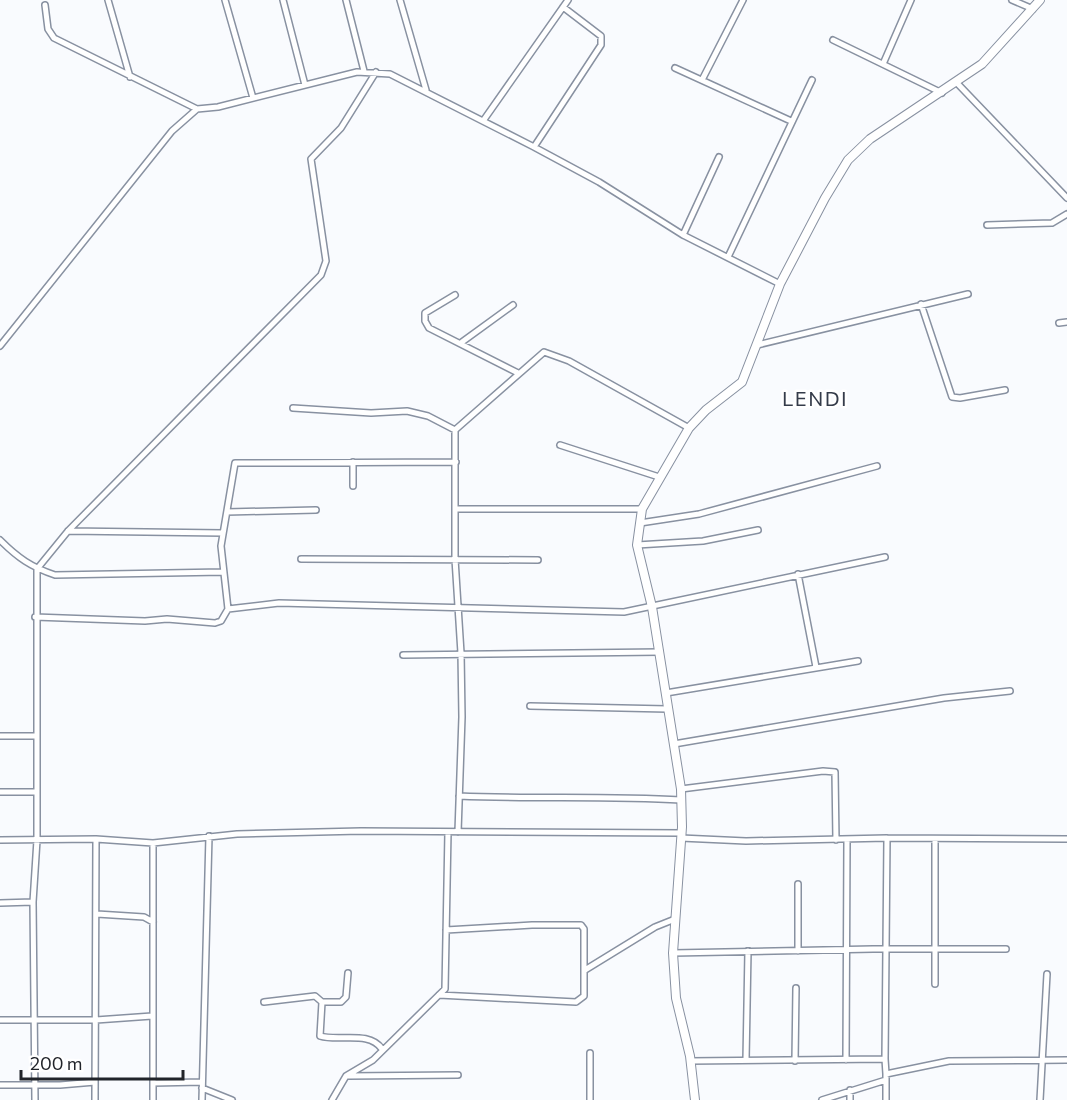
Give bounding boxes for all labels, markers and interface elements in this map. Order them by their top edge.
district label: LENDI [782,386,848,410]
scale bar [21,1043,183,1081]
text: 200 m [30,1052,83,1074]

